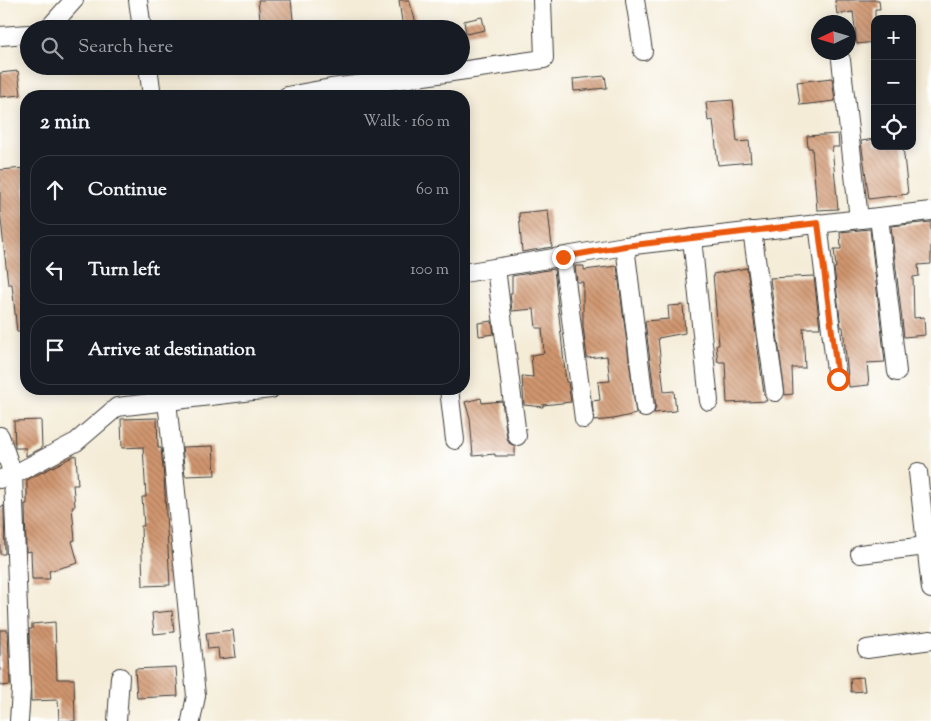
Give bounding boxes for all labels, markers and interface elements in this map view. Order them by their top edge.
north arrow [811,15,856,60]
map controls [871,15,916,150]
button: + [871,15,916,60]
search box [20,20,470,75]
icon: search [38,34,66,62]
text: Search here [78,34,173,61]
button: − [871,60,916,105]
button: locate [871,105,916,150]
text: 2 min [40,108,90,138]
text: Walk · 160 m [363,111,450,134]
icon: ahead [41,176,69,204]
text: Continue [88,177,167,204]
text: 60 m [416,179,449,202]
route end [552,246,575,269]
icon: left [41,256,69,284]
text: Turn left [88,257,160,284]
text: 100 m [410,259,449,282]
icon: arrive [41,336,69,364]
text: Arrive at destination [88,337,256,364]
route start [827,368,850,391]

